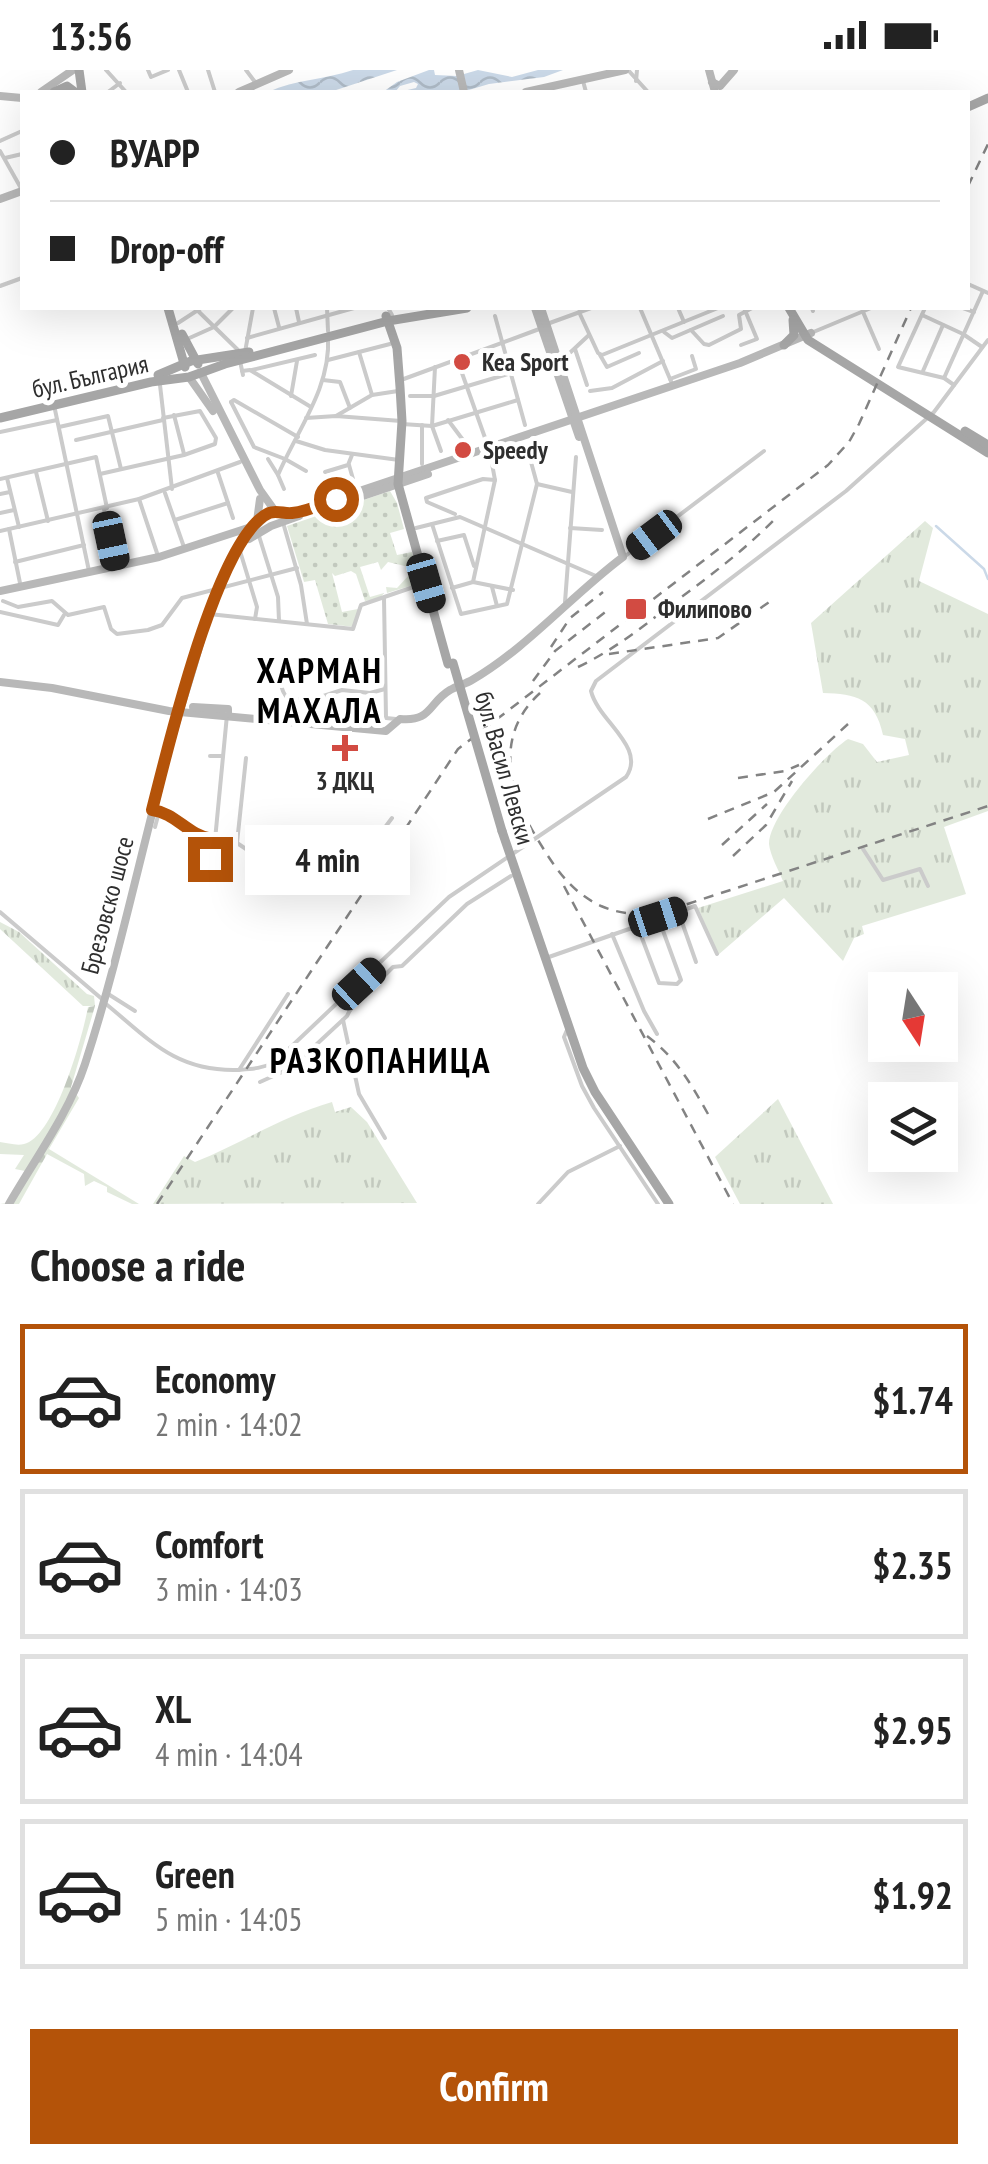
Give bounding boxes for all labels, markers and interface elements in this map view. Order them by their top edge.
text: 13:56 [50,11,132,60]
text: ВУАРР [110,128,200,177]
text: Drop-off [110,224,224,273]
place label: Kea Sport [482,346,569,378]
street label: бул. България [29,347,151,405]
marker: Kea Sport [451,351,473,373]
place label: Speedy [483,434,549,466]
marker: Speedy [452,439,474,461]
route start [314,477,359,522]
car [621,505,687,565]
car [90,509,132,573]
car [403,550,449,616]
place label: Филипово [658,593,752,625]
marker: Филипово [623,596,649,622]
district label: ХАРМАН МАХАЛА [257,647,383,733]
street label: бул. Васил Левски [468,688,542,848]
marker: 3 ДКЦ [332,735,358,761]
place label: 3 ДКЦ [316,765,374,797]
callout: 4 min [245,824,410,894]
street label: Брезовско шосе [73,833,141,977]
route end [188,837,233,882]
text: 4 min [295,839,360,881]
car [625,893,691,941]
car [327,953,391,1015]
north arrow [868,972,958,1062]
map controls [868,972,958,1172]
district label: РАЗКОПАНИЦА [270,1037,492,1083]
button: layers [868,1082,958,1172]
text: Choose a ride [30,1235,245,1293]
icon: car [35,1354,125,1444]
text: Economy [155,1354,275,1403]
text: $1.74 [872,1375,953,1424]
text: 2 min · 14:02 [155,1403,303,1445]
icon: car [35,1519,125,1609]
text: Comfort [155,1519,264,1568]
text: $2.35 [872,1540,953,1589]
text: 3 min · 14:03 [155,1568,303,1610]
icon: car [35,1684,125,1774]
text: XL [155,1684,191,1733]
text: $2.95 [872,1705,953,1754]
text: 4 min · 14:04 [155,1733,303,1775]
icon: car [35,1849,125,1939]
text: Green [155,1849,235,1898]
text: $1.92 [872,1870,953,1919]
text: 5 min · 14:05 [155,1898,303,1940]
button: Confirm [30,2029,958,2144]

